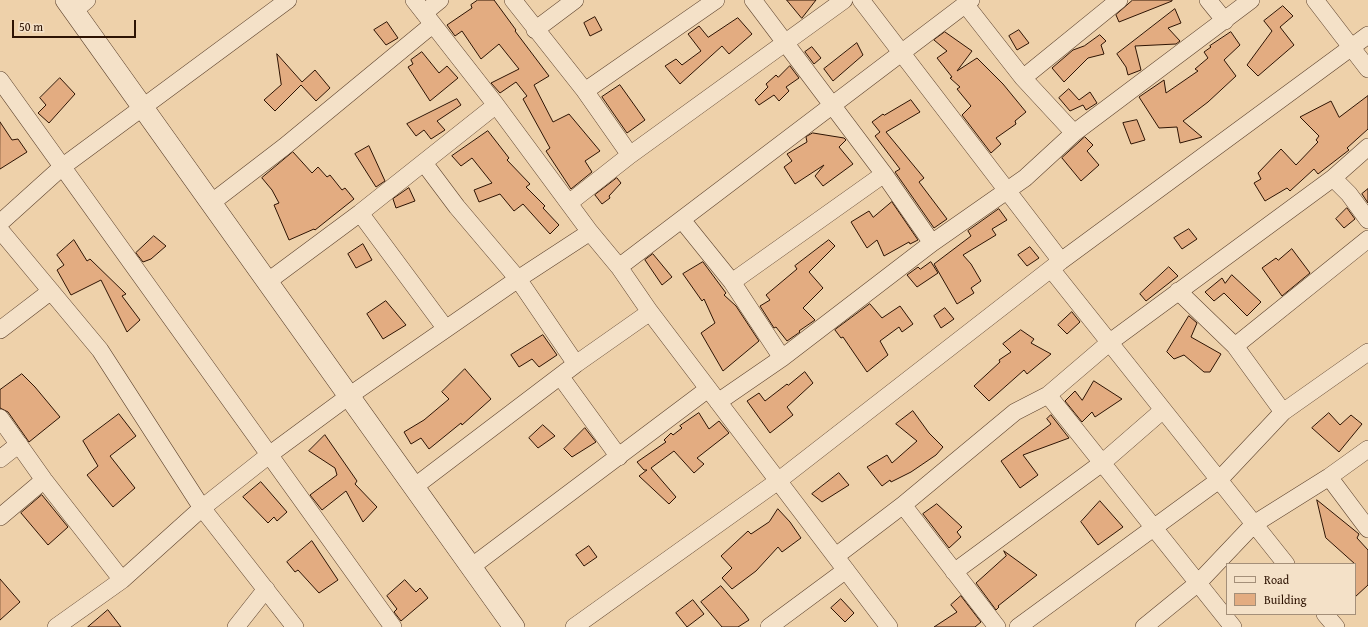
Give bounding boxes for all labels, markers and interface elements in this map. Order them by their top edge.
scale bar [14,12,138,38]
text: 50 m [19,18,43,35]
legend [1226,563,1356,615]
text: Road [1264,571,1289,588]
text: Building [1264,591,1307,608]

